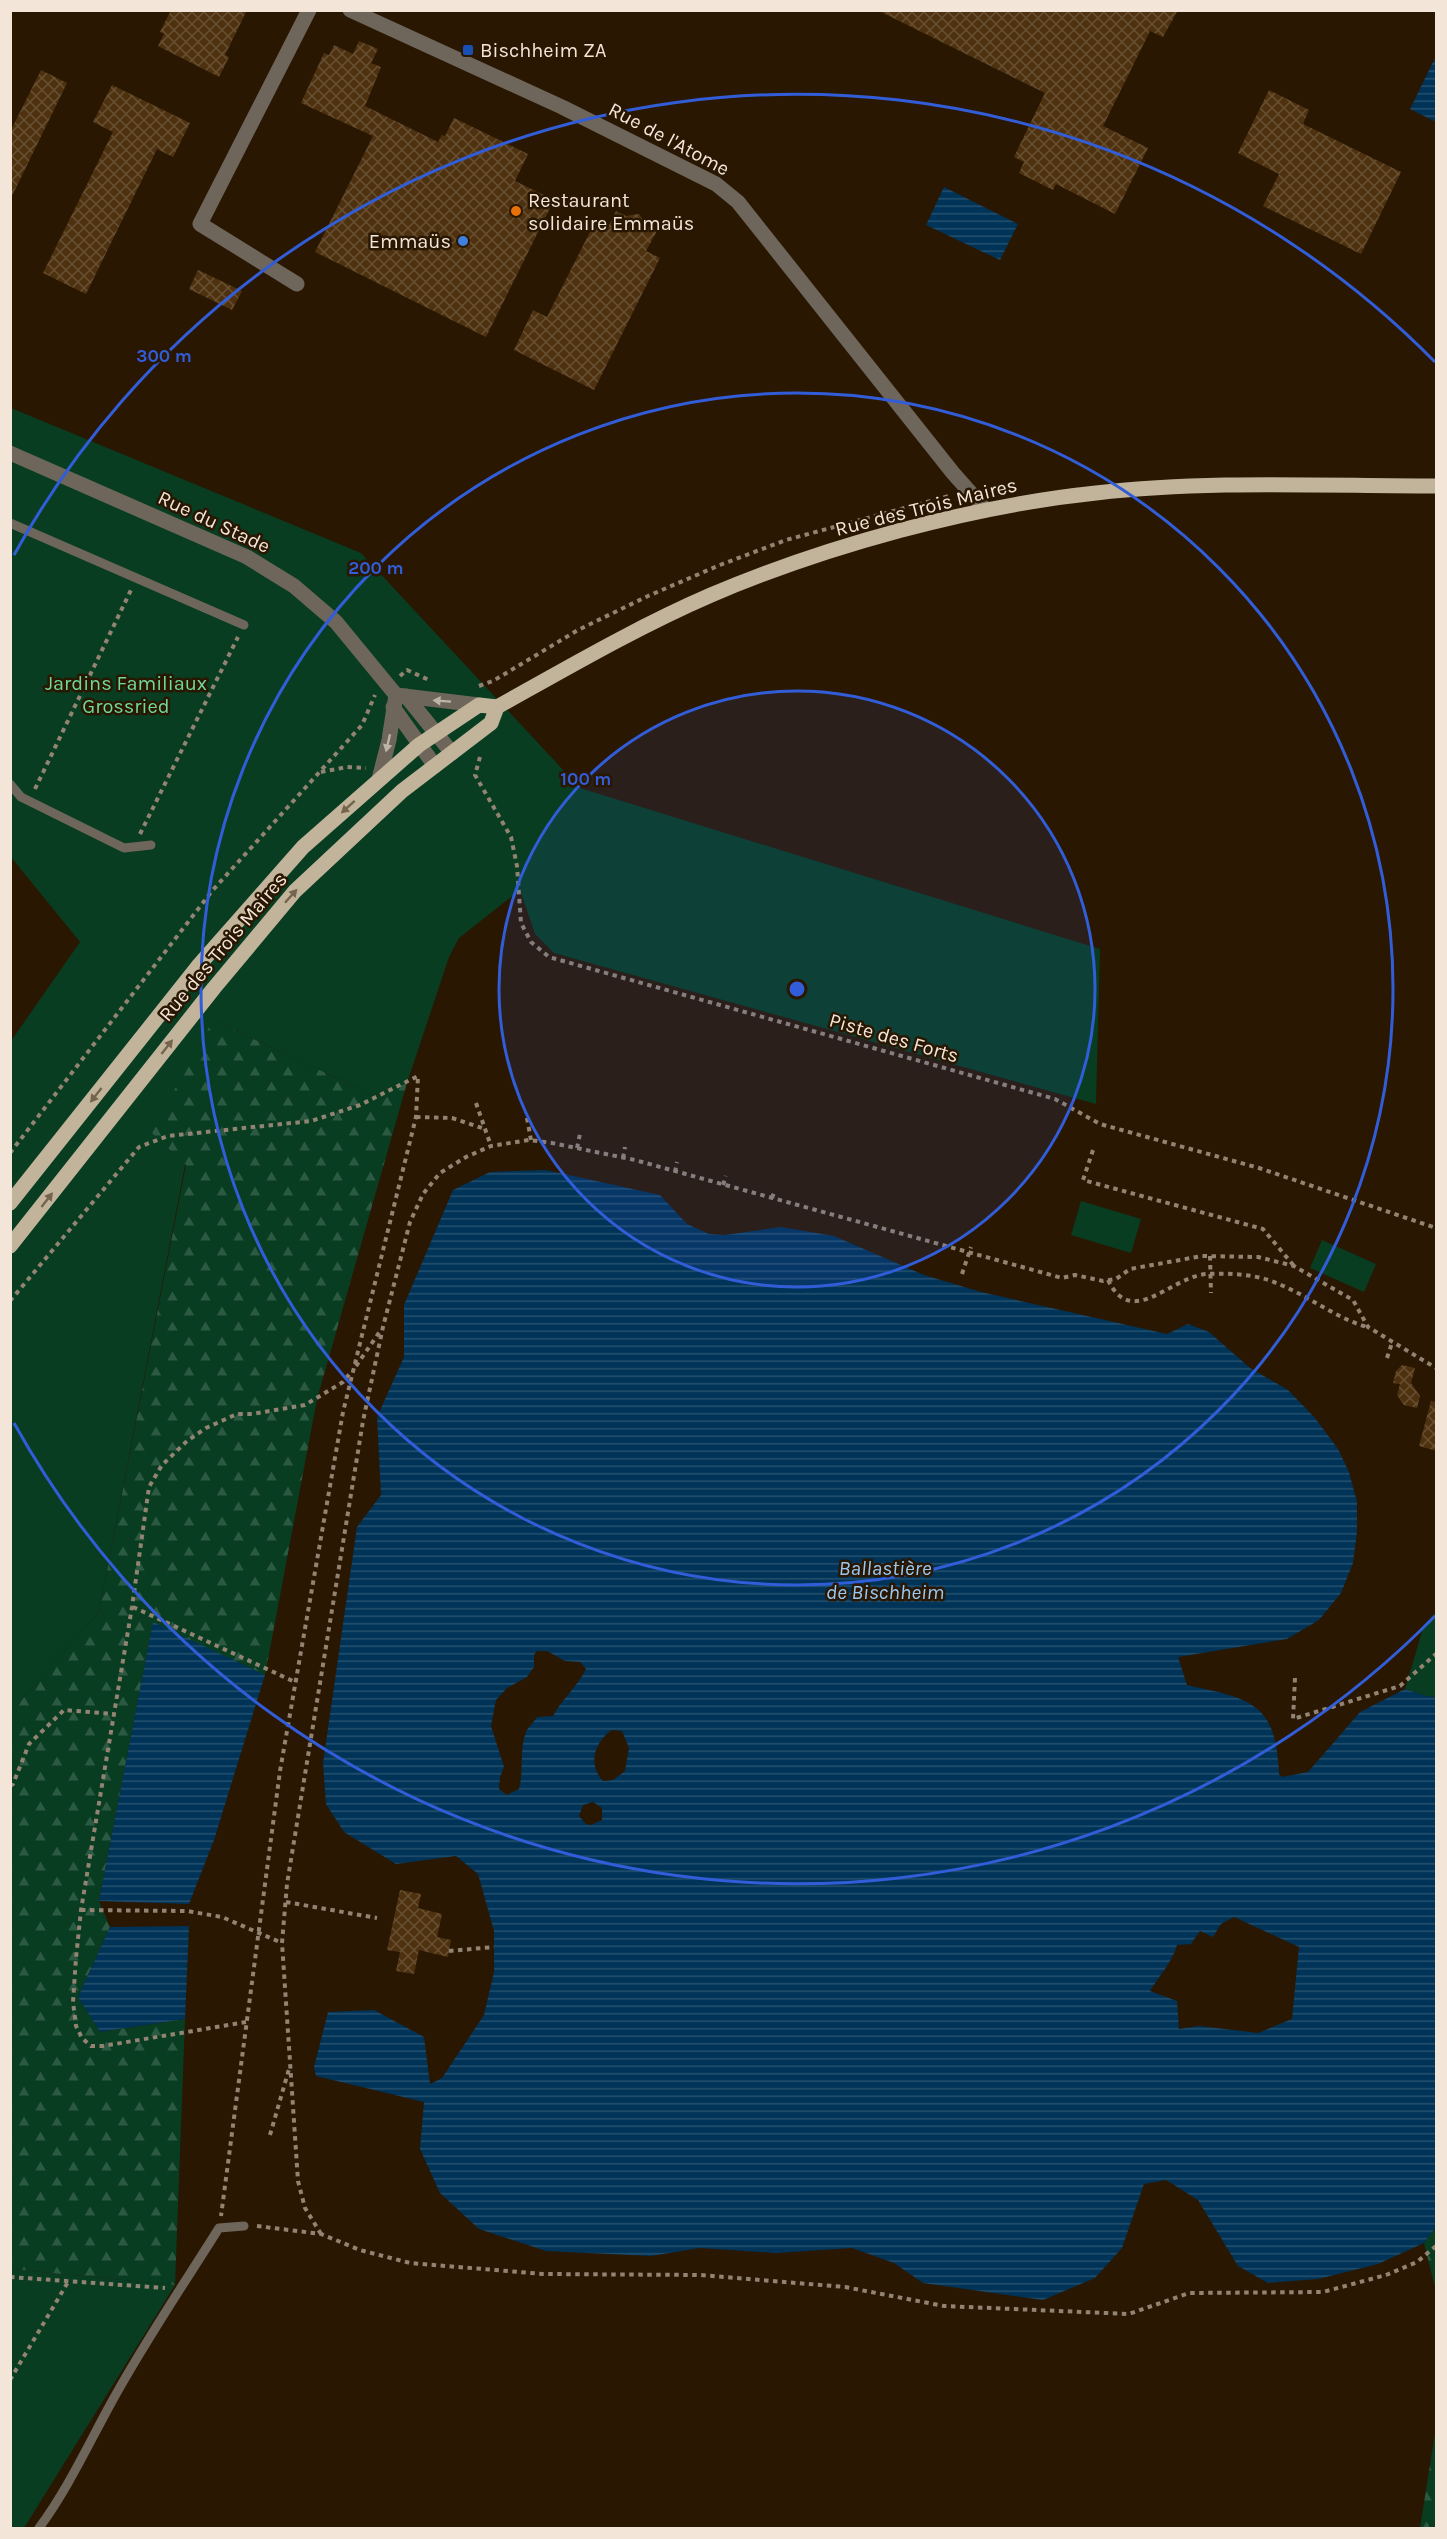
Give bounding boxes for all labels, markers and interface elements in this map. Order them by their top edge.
place label: Bischheim ZA [480,39,606,62]
marker: Bischheim ZA [461,43,475,57]
street label: Rue de l'Atome [605,98,733,180]
place label: Restaurant solidaire Emmaüs [528,189,694,235]
marker: Restaurant solidaire Emmaüs [509,204,523,218]
place label: Emmaüs [369,230,451,253]
marker: Emmaüs [456,234,470,248]
text: 300 m [136,345,192,367]
street label: Rue des Trois Maires [833,473,1019,541]
street label: Rue du Stade [154,486,274,558]
text: 200 m [348,557,404,579]
park label: Jardins Familiaux Grossried [45,672,207,718]
one-way arrow [433,696,452,706]
one-way arrow [382,734,392,753]
text: 100 m [561,768,611,790]
one-way arrow [341,800,356,814]
street label: Rue des Trois Maires [154,868,292,1026]
one-way arrow [284,889,297,904]
centre of rings [787,979,807,999]
street label: Piste des Forts [827,1009,961,1067]
one-way arrow [161,1039,173,1054]
one-way arrow [91,1088,103,1103]
one-way arrow [40,1192,53,1208]
water label: Ballastière de Bischheim [826,1556,944,1604]

